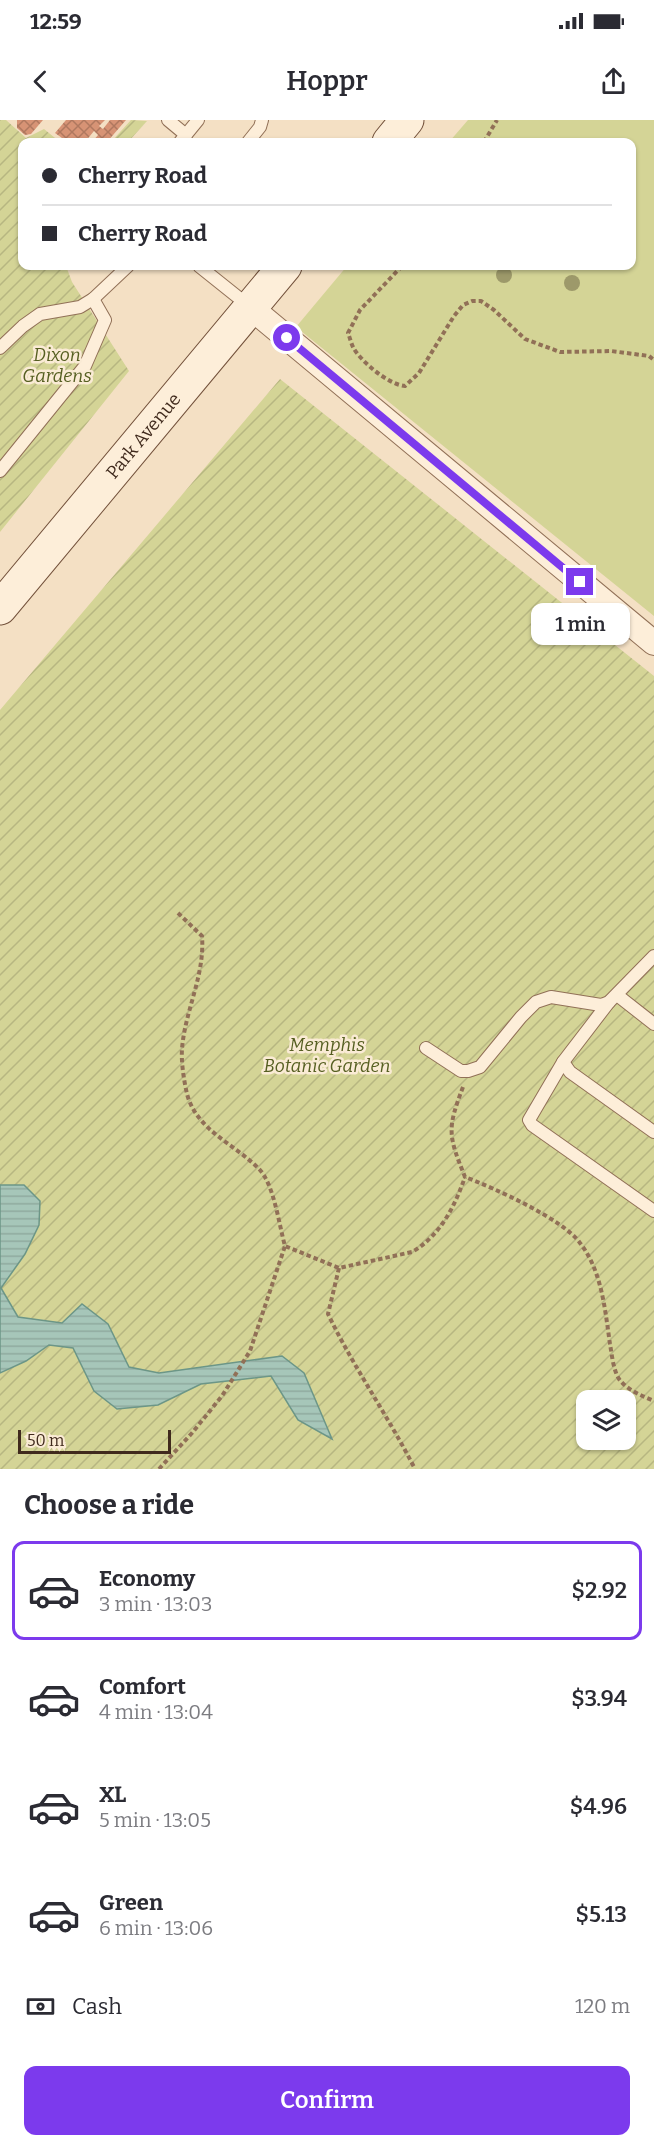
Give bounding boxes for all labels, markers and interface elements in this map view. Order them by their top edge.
text: 12:59 [30,8,82,35]
icon: back [24,65,57,98]
text: Hoppr [286,65,368,97]
icon: share [597,65,630,98]
text: Cherry Road [78,162,207,189]
text: Cherry Road [78,220,207,247]
route start [273,324,300,351]
park label: Dixon Gardens [22,344,92,387]
street label: Park Avenue [101,389,185,483]
route end [566,568,593,595]
callout: 1 min [530,603,630,645]
text: 1 min [555,612,606,636]
park label: Memphis Botanic Garden [264,1034,390,1077]
map controls [576,1390,636,1450]
button: layers [576,1390,636,1450]
scale bar [18,1427,171,1454]
text: 50 m [27,1431,64,1450]
text: Choose a ride [24,1489,194,1521]
icon: car [27,1564,81,1618]
text: Economy [99,1565,195,1592]
text: $2.92 [572,1577,627,1604]
text: 3 min · 13:03 [99,1592,212,1616]
icon: car [27,1672,81,1726]
text: Comfort [99,1673,186,1700]
text: $3.94 [571,1685,627,1712]
text: 4 min · 13:04 [99,1700,213,1724]
icon: car [27,1780,81,1834]
text: XL [99,1781,126,1808]
text: $4.96 [570,1793,627,1820]
text: 5 min · 13:05 [99,1808,211,1832]
icon: car [27,1888,81,1942]
text: Green [99,1889,163,1916]
text: $5.13 [576,1901,627,1928]
text: 6 min · 13:06 [99,1916,213,1940]
icon: cash [24,1990,57,2023]
text: Cash [72,1993,122,2020]
text: 120 m [575,1994,630,2018]
button: Confirm [24,2066,630,2135]

